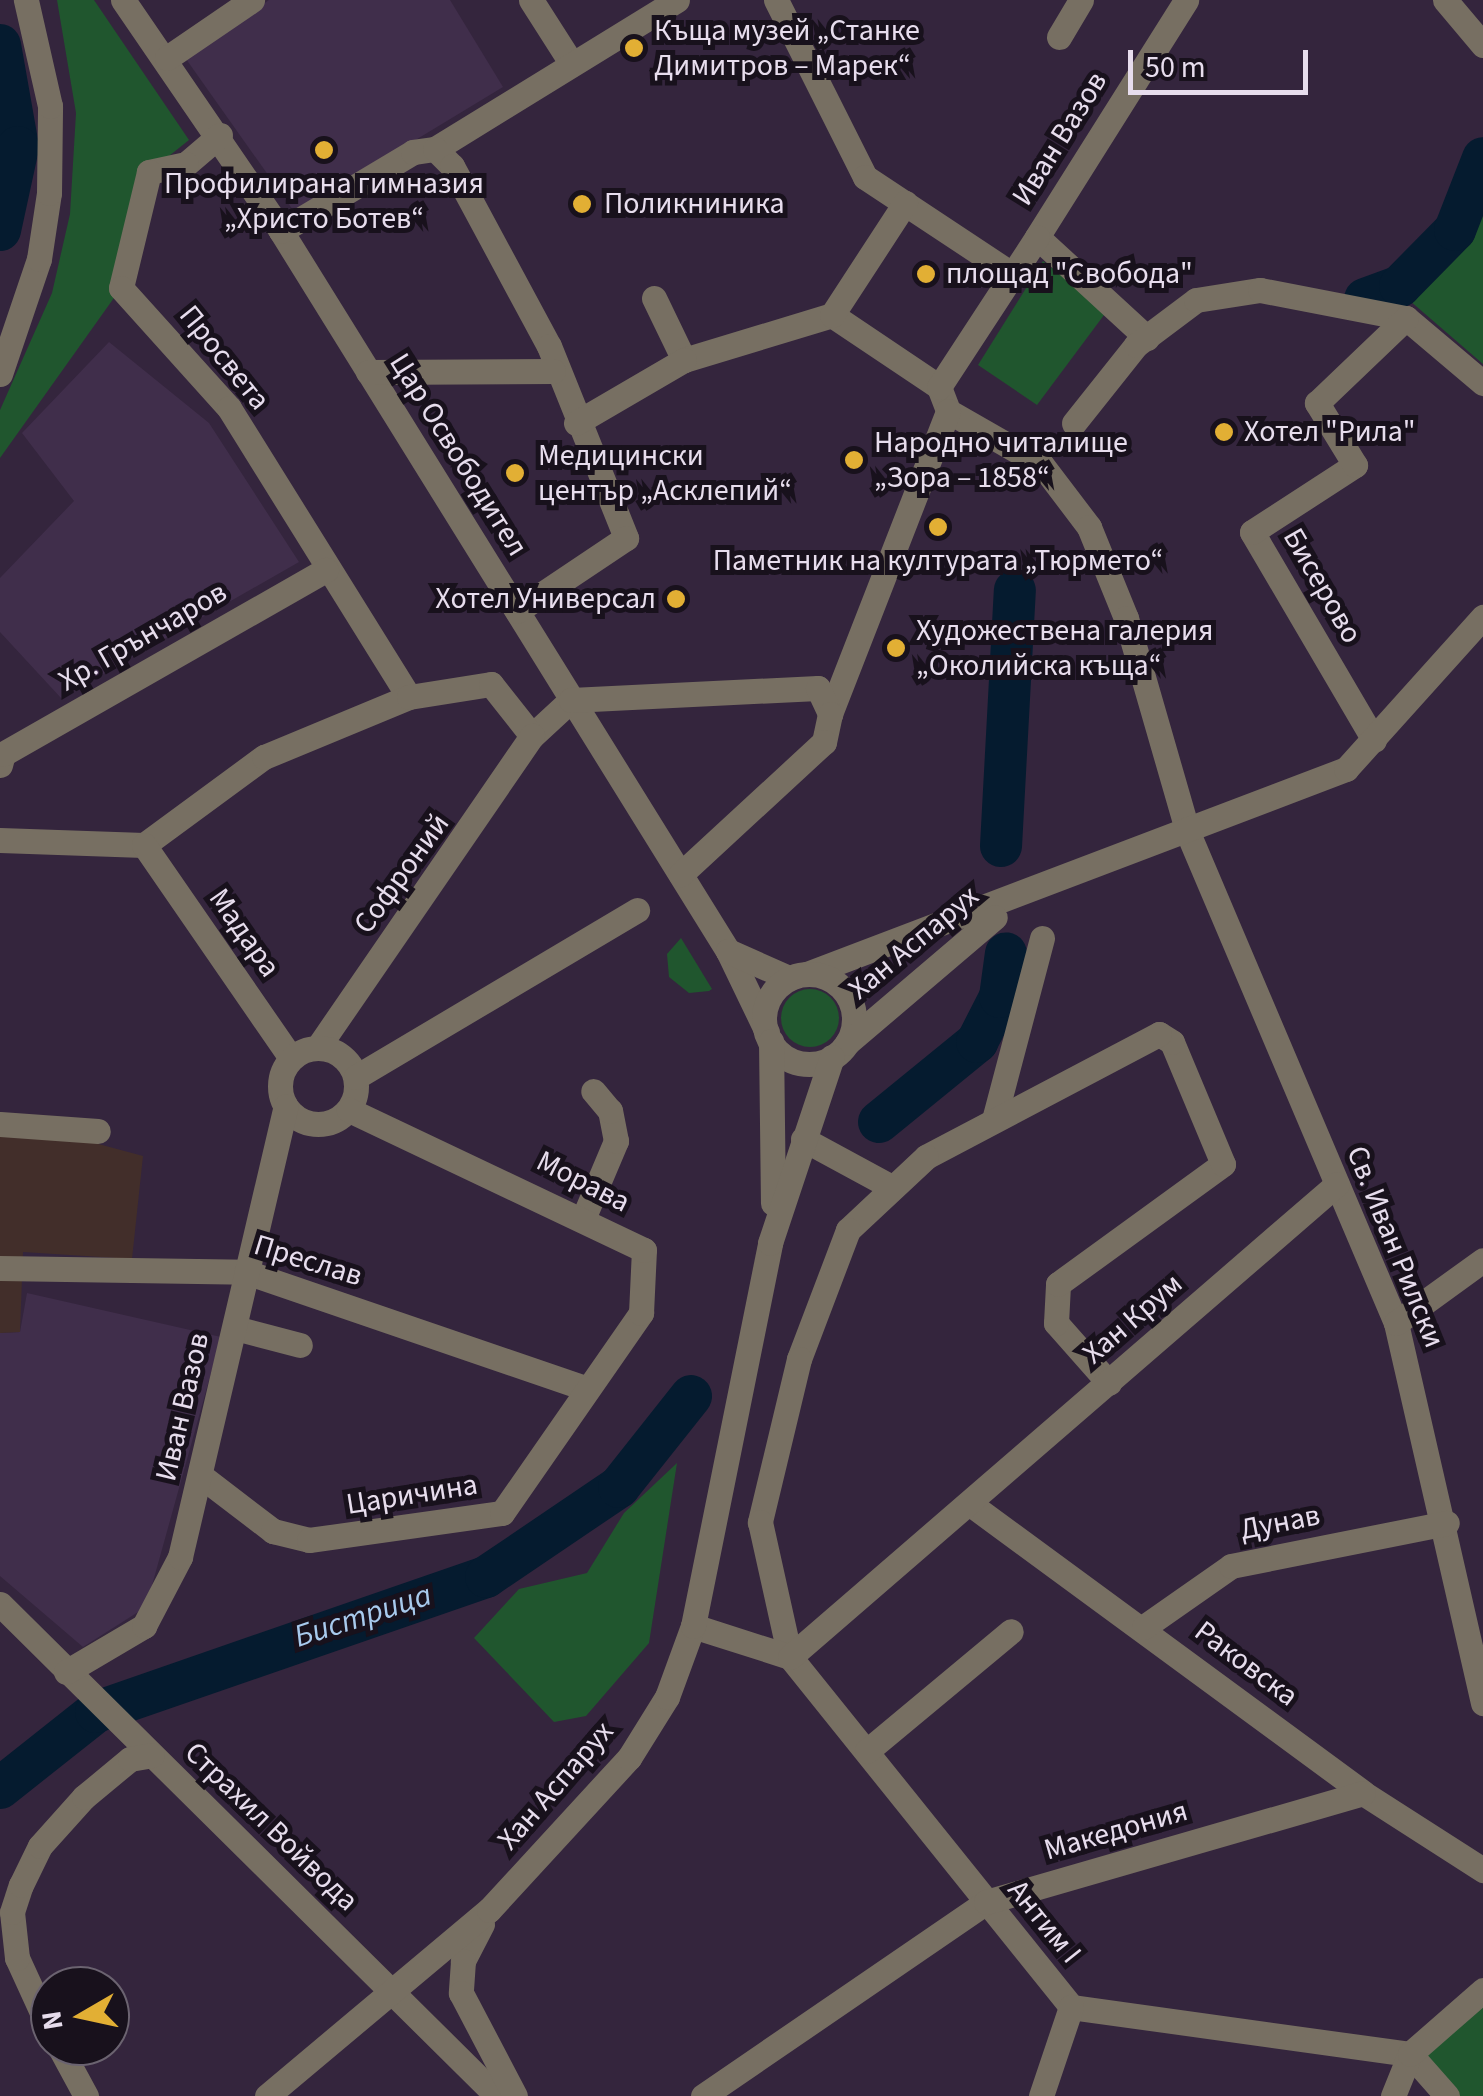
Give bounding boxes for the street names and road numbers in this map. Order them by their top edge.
street label: Иван Вазов [1005,65,1115,213]
street label: Просвета [171,298,277,418]
street label: Цар Освободител [381,347,535,563]
street label: Бисерово [1275,522,1369,650]
street label: Хр. Грънчаров [53,574,233,700]
street label: Софроний [347,807,457,941]
street label: Хан Аспарух [842,878,986,1008]
street label: Мадара [201,882,287,984]
street label: Св. Иван Рилски [1338,1141,1452,1353]
street label: Морава [530,1143,636,1221]
street label: Преслав [250,1228,366,1294]
street label: Хан Крум [1076,1266,1190,1372]
street label: Иван Вазов [148,1329,218,1485]
street label: Царичина [344,1467,480,1523]
street label: Дунав [1237,1498,1323,1548]
street label: Раковска [1187,1614,1305,1714]
street label: Хан Аспарух [490,1714,622,1858]
street label: Страхил Войвода [177,1735,365,1919]
street label: Македония [1040,1793,1192,1869]
street label: Антим I [1000,1873,1088,1971]

